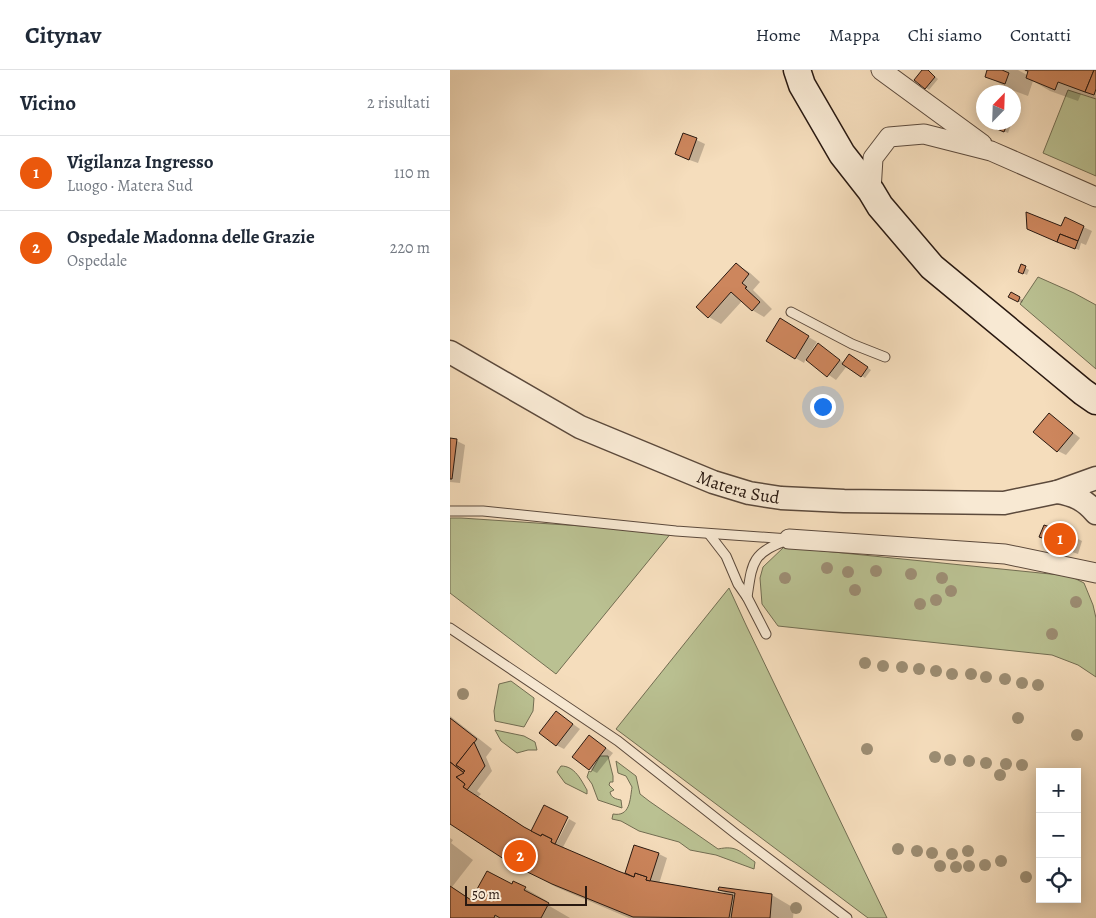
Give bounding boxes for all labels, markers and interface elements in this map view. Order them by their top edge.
text: Citynav [25,19,101,51]
text: Home [756,23,801,47]
text: Mappa [829,23,880,47]
text: Chi siamo [908,23,982,47]
text: Contatti [1010,23,1071,47]
north arrow [976,85,1021,130]
text: Vicino [20,89,76,117]
text: 2 risultati [367,92,430,114]
text: Vigilanza Ingresso [67,149,214,175]
text: 1 [33,162,39,184]
text: 110 m [394,162,430,184]
text: Luogo · Matera Sud [67,175,193,197]
text: Ospedale Madonna delle Grazie [67,224,315,250]
text: 2 [32,237,40,259]
text: 220 m [390,237,430,259]
text: Ospedale [67,250,127,272]
your location [810,394,836,420]
street label: Matera Sud [693,465,782,510]
pin: 1 [1044,520,1076,558]
map controls [1036,768,1081,903]
button: + [1036,768,1081,813]
button: − [1036,813,1081,858]
pin: 2 [504,837,536,875]
button: locate [1036,858,1081,903]
scale bar [465,883,588,906]
text: 50 m [472,885,500,904]

